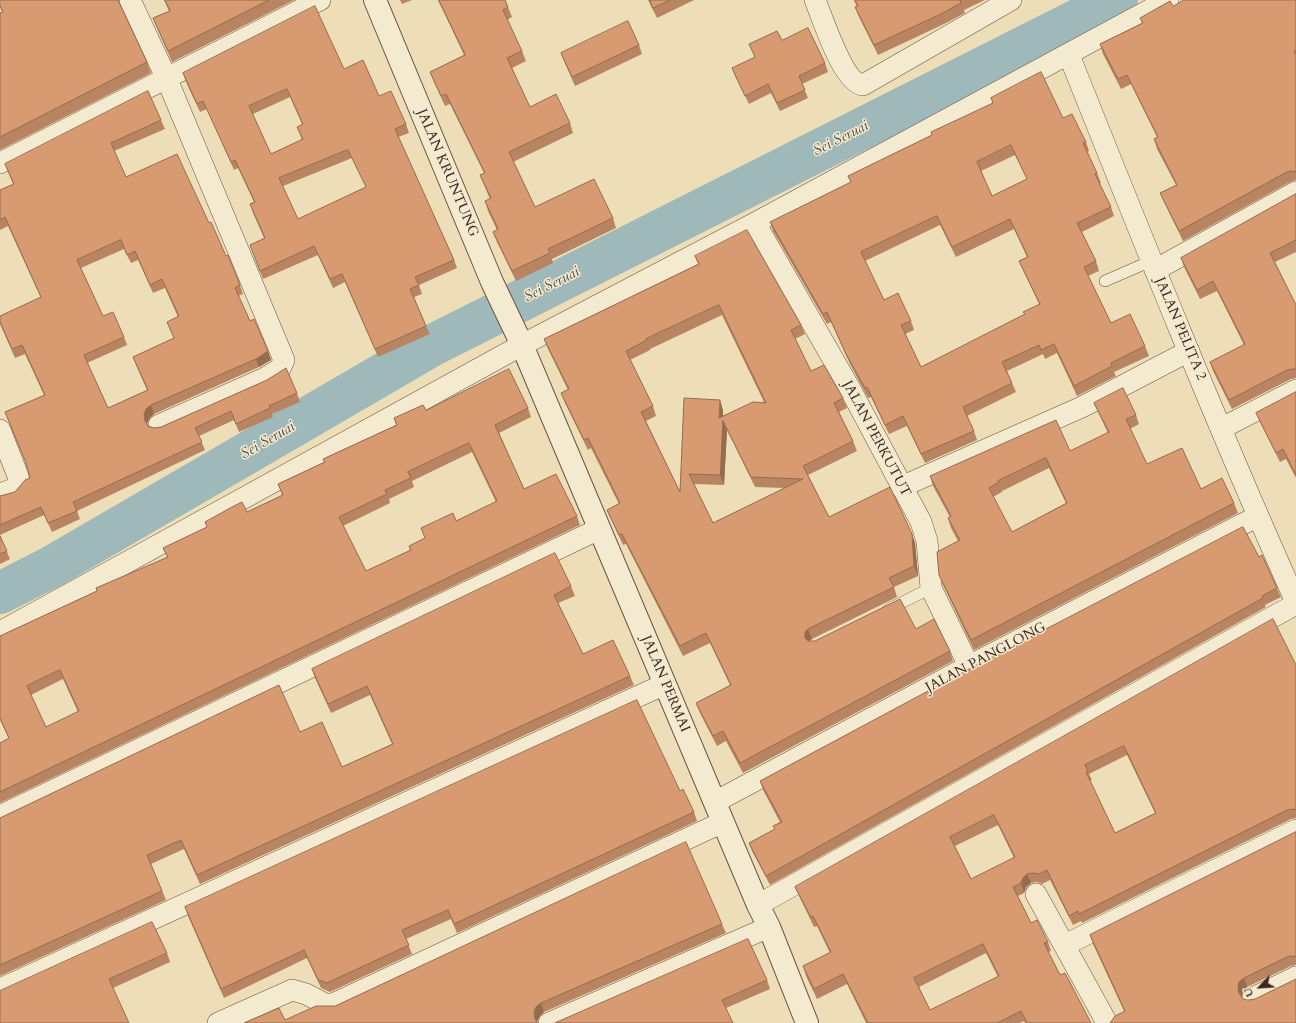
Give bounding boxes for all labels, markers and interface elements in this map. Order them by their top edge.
street label: JALAN KRUNTUNG [412,107,482,239]
water label: Sei Seruai [810,117,872,161]
water label: Sei Seruai [521,263,583,307]
street label: JALAN PELITA 2 [1151,275,1209,383]
street label: JALAN PERKUTUT [838,378,914,500]
water label: Sei Seruai [238,418,298,464]
street label: JALAN PANGLONG [923,619,1049,697]
street label: JALAN PERMAI [637,633,693,735]
north arrow [1240,967,1280,1007]
text: U [1240,985,1257,1000]

